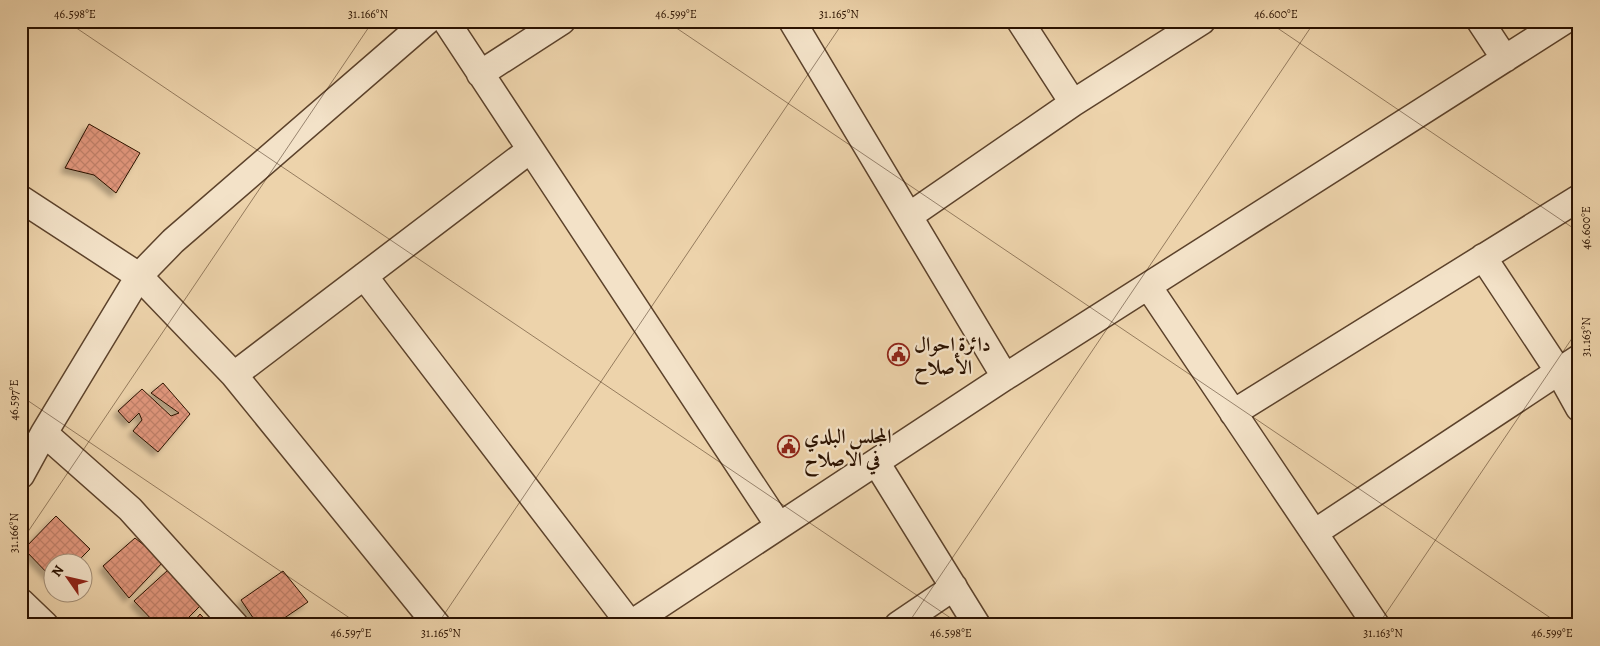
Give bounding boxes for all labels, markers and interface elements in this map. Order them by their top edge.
text: 46.598°E [54,6,96,22]
text: 31.166°N [348,6,388,22]
text: 46.599°E [655,6,697,22]
text: 31.165°N [819,6,859,22]
text: 46.600°E [1254,6,1298,22]
text: 46.600°E [1578,206,1594,250]
text: 31.163°N [1578,317,1594,357]
place label: دائرة احوال الأصلاح [914,331,991,386]
public building icon: دائرة احوال الأصلاح [886,343,910,367]
text: 46.597°E [6,379,22,421]
place label: المجلس البلدي في الاصلاح [804,423,892,478]
public building icon: المجلس البلدي في الاصلاح [776,435,800,459]
text: 31.166°N [6,513,22,553]
north arrow [42,554,92,604]
text: N [47,561,68,581]
text: 46.597°E [330,625,372,641]
text: 31.165°N [421,625,461,641]
text: 46.598°E [930,625,972,641]
text: 31.163°N [1363,625,1403,641]
text: 46.599°E [1531,625,1573,641]

